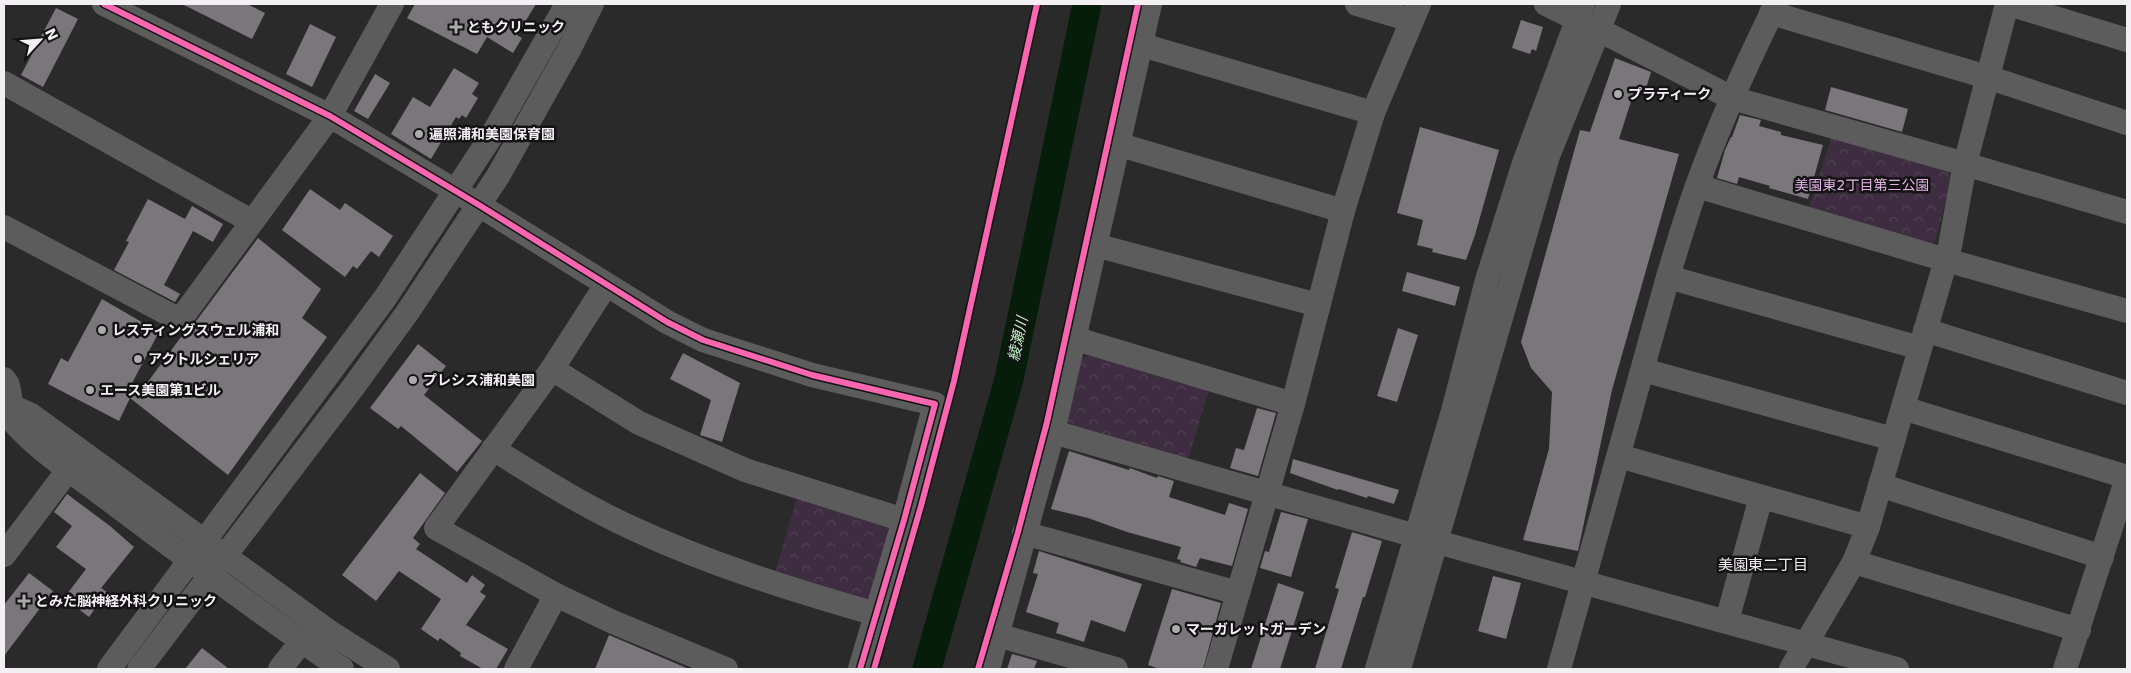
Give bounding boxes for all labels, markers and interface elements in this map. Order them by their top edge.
north arrow [15,15,65,65]
place label: ともクリニック [467,19,565,35]
marker: ともクリニック [449,20,463,34]
text: N [42,26,61,43]
place label: プラティーク [1628,86,1711,102]
marker: プラティーク [1612,88,1624,100]
place label: 遍照浦和美園保育園 [429,126,555,142]
marker: 遍照浦和美園保育園 [413,128,425,140]
park label: 美園東2丁目第三公園 [1795,177,1929,193]
water label: 綾瀬川 [1005,313,1032,363]
place label: レスティングスウェル浦和 [112,322,279,338]
marker: レスティングスウェル浦和 [96,324,108,336]
place label: アクトルシェリア [148,351,259,367]
marker: アクトルシェリア [132,353,144,365]
place label: プレシス浦和美園 [423,372,535,388]
marker: プレシス浦和美園 [407,374,419,386]
place label: エース美園第1ビル [100,382,221,398]
marker: エース美園第1ビル [84,384,96,396]
district label: 美園東二丁目 [1718,556,1808,574]
place label: とみた脳神経外科クリニック [35,593,217,609]
marker: とみた脳神経外科クリニック [17,594,31,608]
place label: マーガレットガーデン [1186,621,1326,637]
marker: マーガレットガーデン [1170,623,1182,635]

